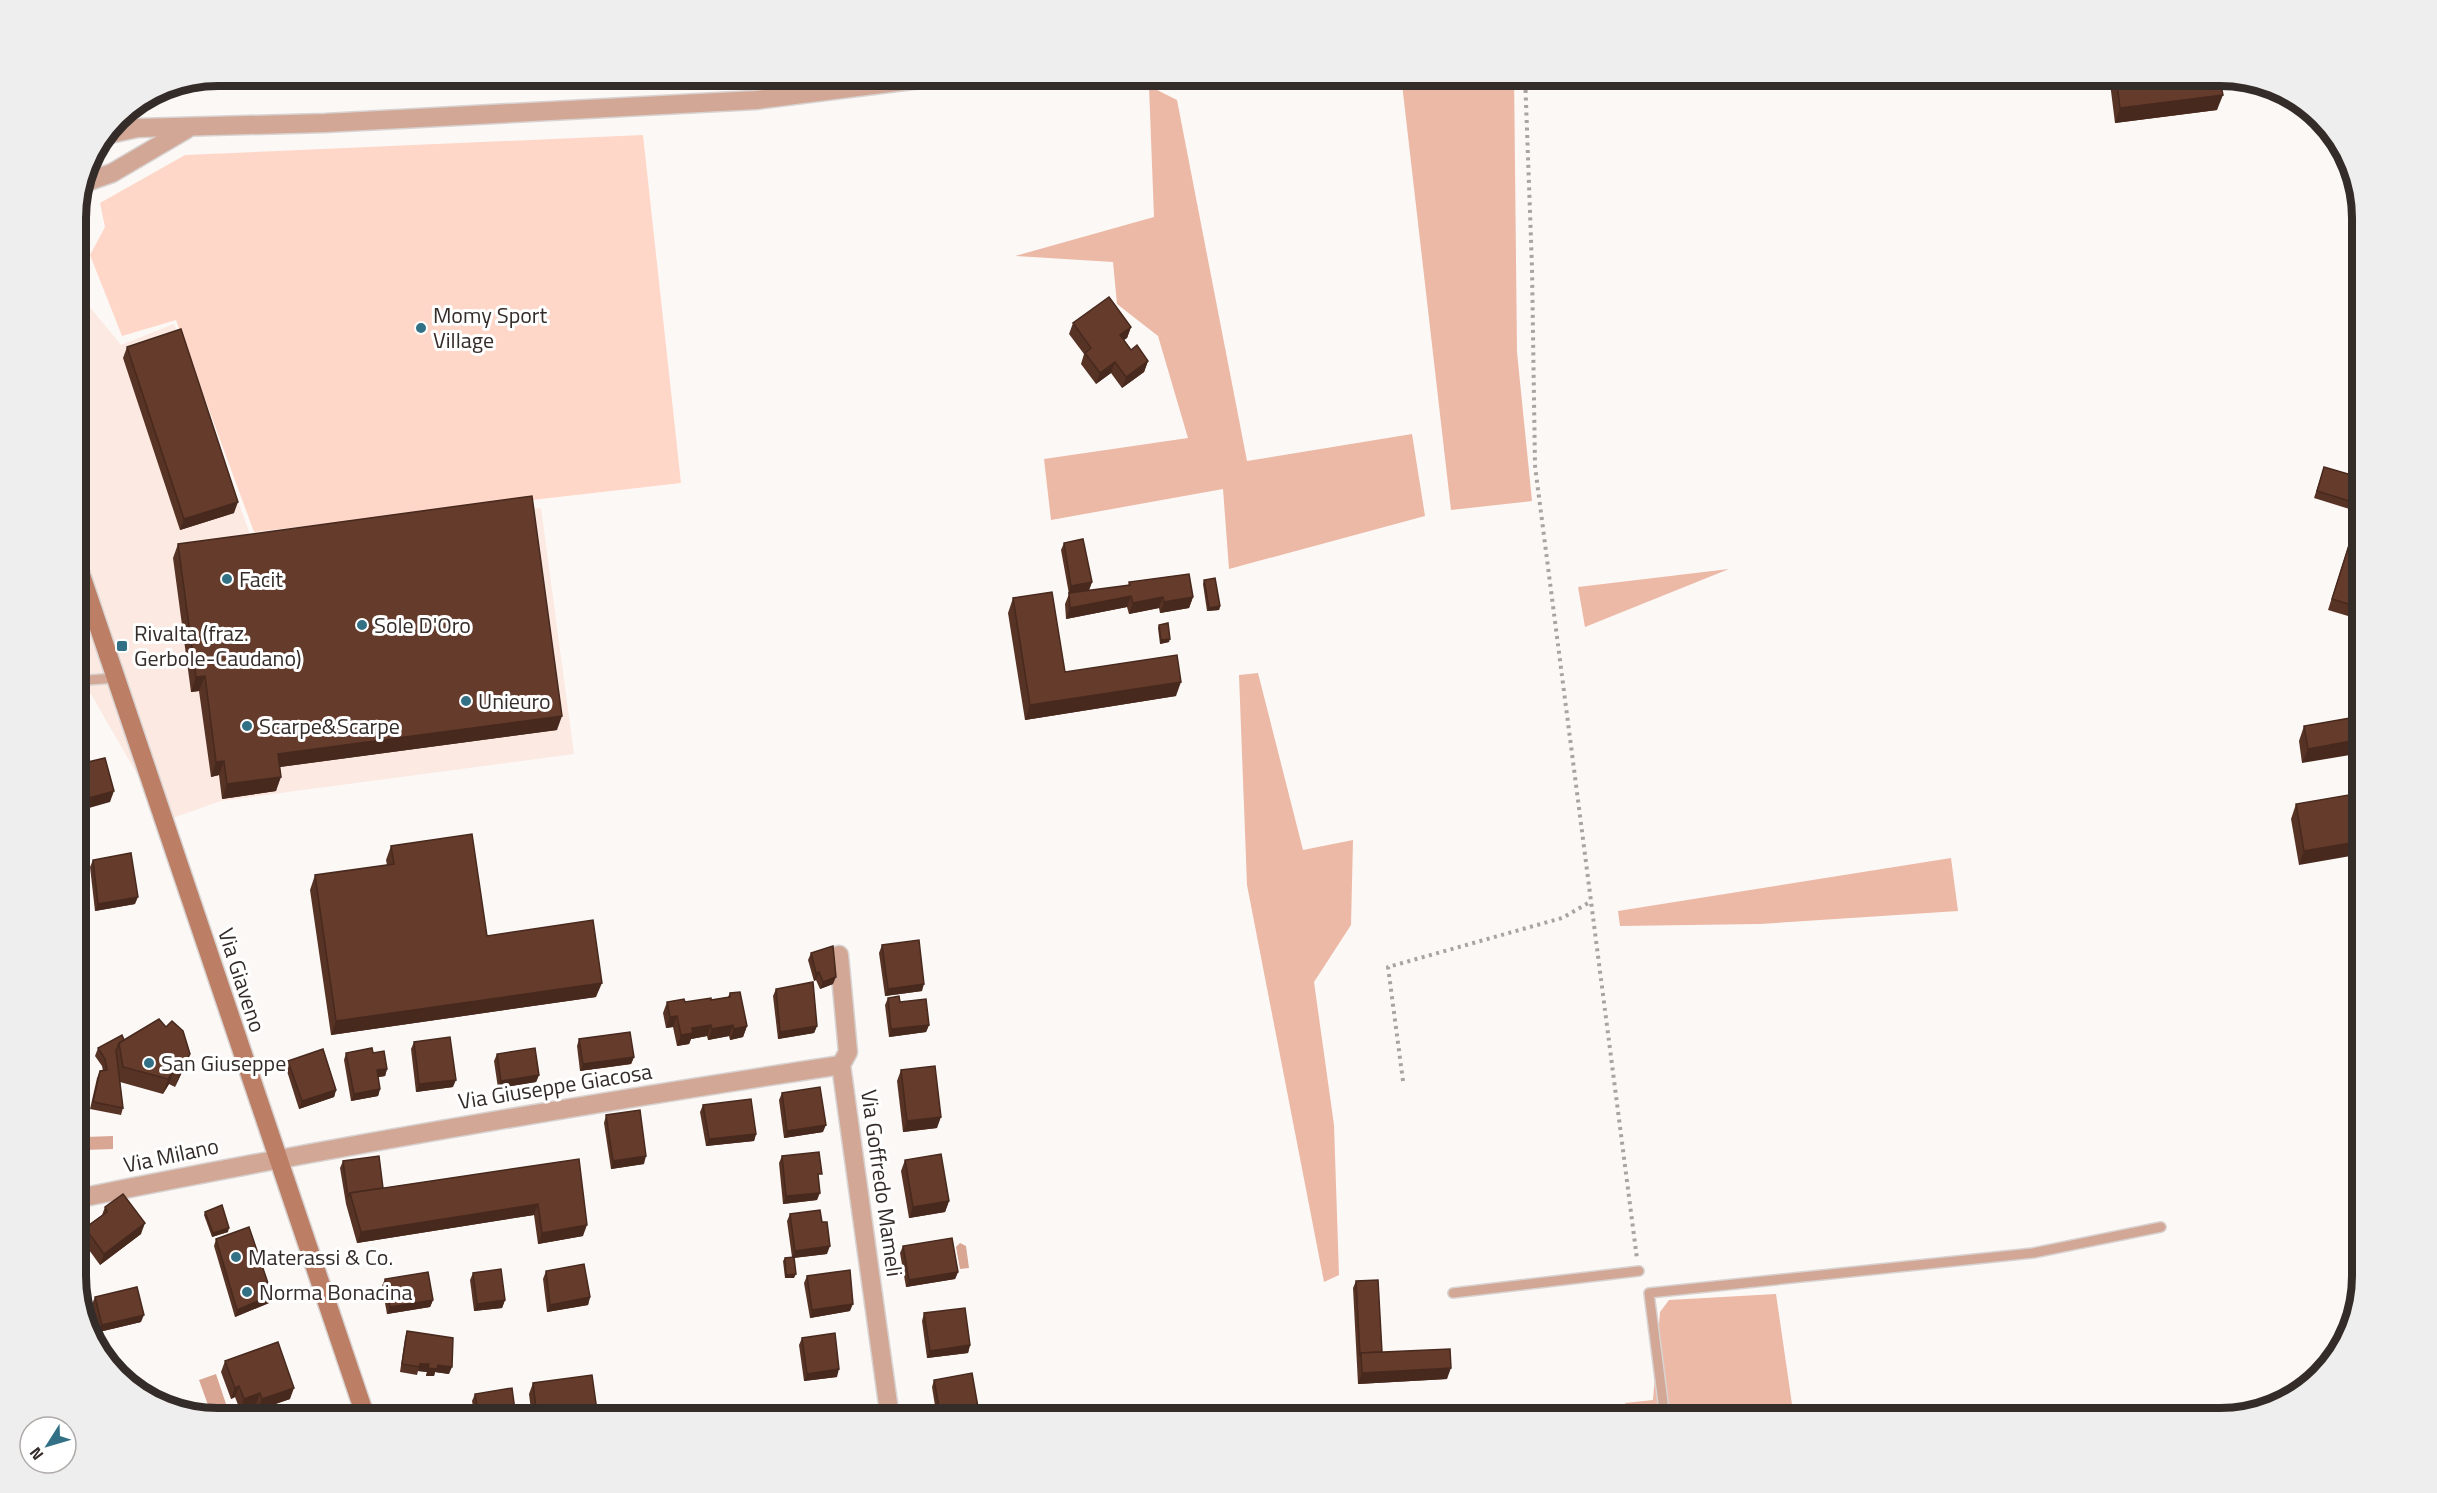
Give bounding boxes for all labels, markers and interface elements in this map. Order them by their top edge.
place label: Momy Sport Village [433,298,547,357]
marker: Momy Sport Village [414,321,428,335]
place label: Facit [239,562,283,596]
marker: Facit [220,572,234,586]
place label: Sole D'Oro [374,608,471,642]
place label: Rivalta (fraz. Gerbole-Caudano) [134,616,301,675]
marker: Sole D'Oro [355,618,369,632]
marker: Rivalta (fraz. Gerbole-Caudano) [115,639,129,653]
place label: Unieuro [478,684,551,718]
marker: Unieuro [459,694,473,708]
place label: Scarpe&Scarpe [259,709,400,743]
marker: Scarpe&Scarpe [240,719,254,733]
street label: Via Giaveno [209,924,275,1036]
place label: San Giuseppe [161,1046,286,1080]
street label: Via Giuseppe Giacosa [456,1054,654,1118]
marker: San Giuseppe [142,1056,156,1070]
street label: Via Goffredo Mameli [852,1087,912,1279]
street label: Via Milano [120,1128,222,1182]
place label: Materassi & Co. [248,1240,393,1274]
marker: Materassi & Co. [229,1250,243,1264]
place label: Norma Bonacina [259,1275,413,1309]
marker: Norma Bonacina [240,1285,254,1299]
north arrow [18,1415,78,1475]
text: N [23,1442,49,1466]

